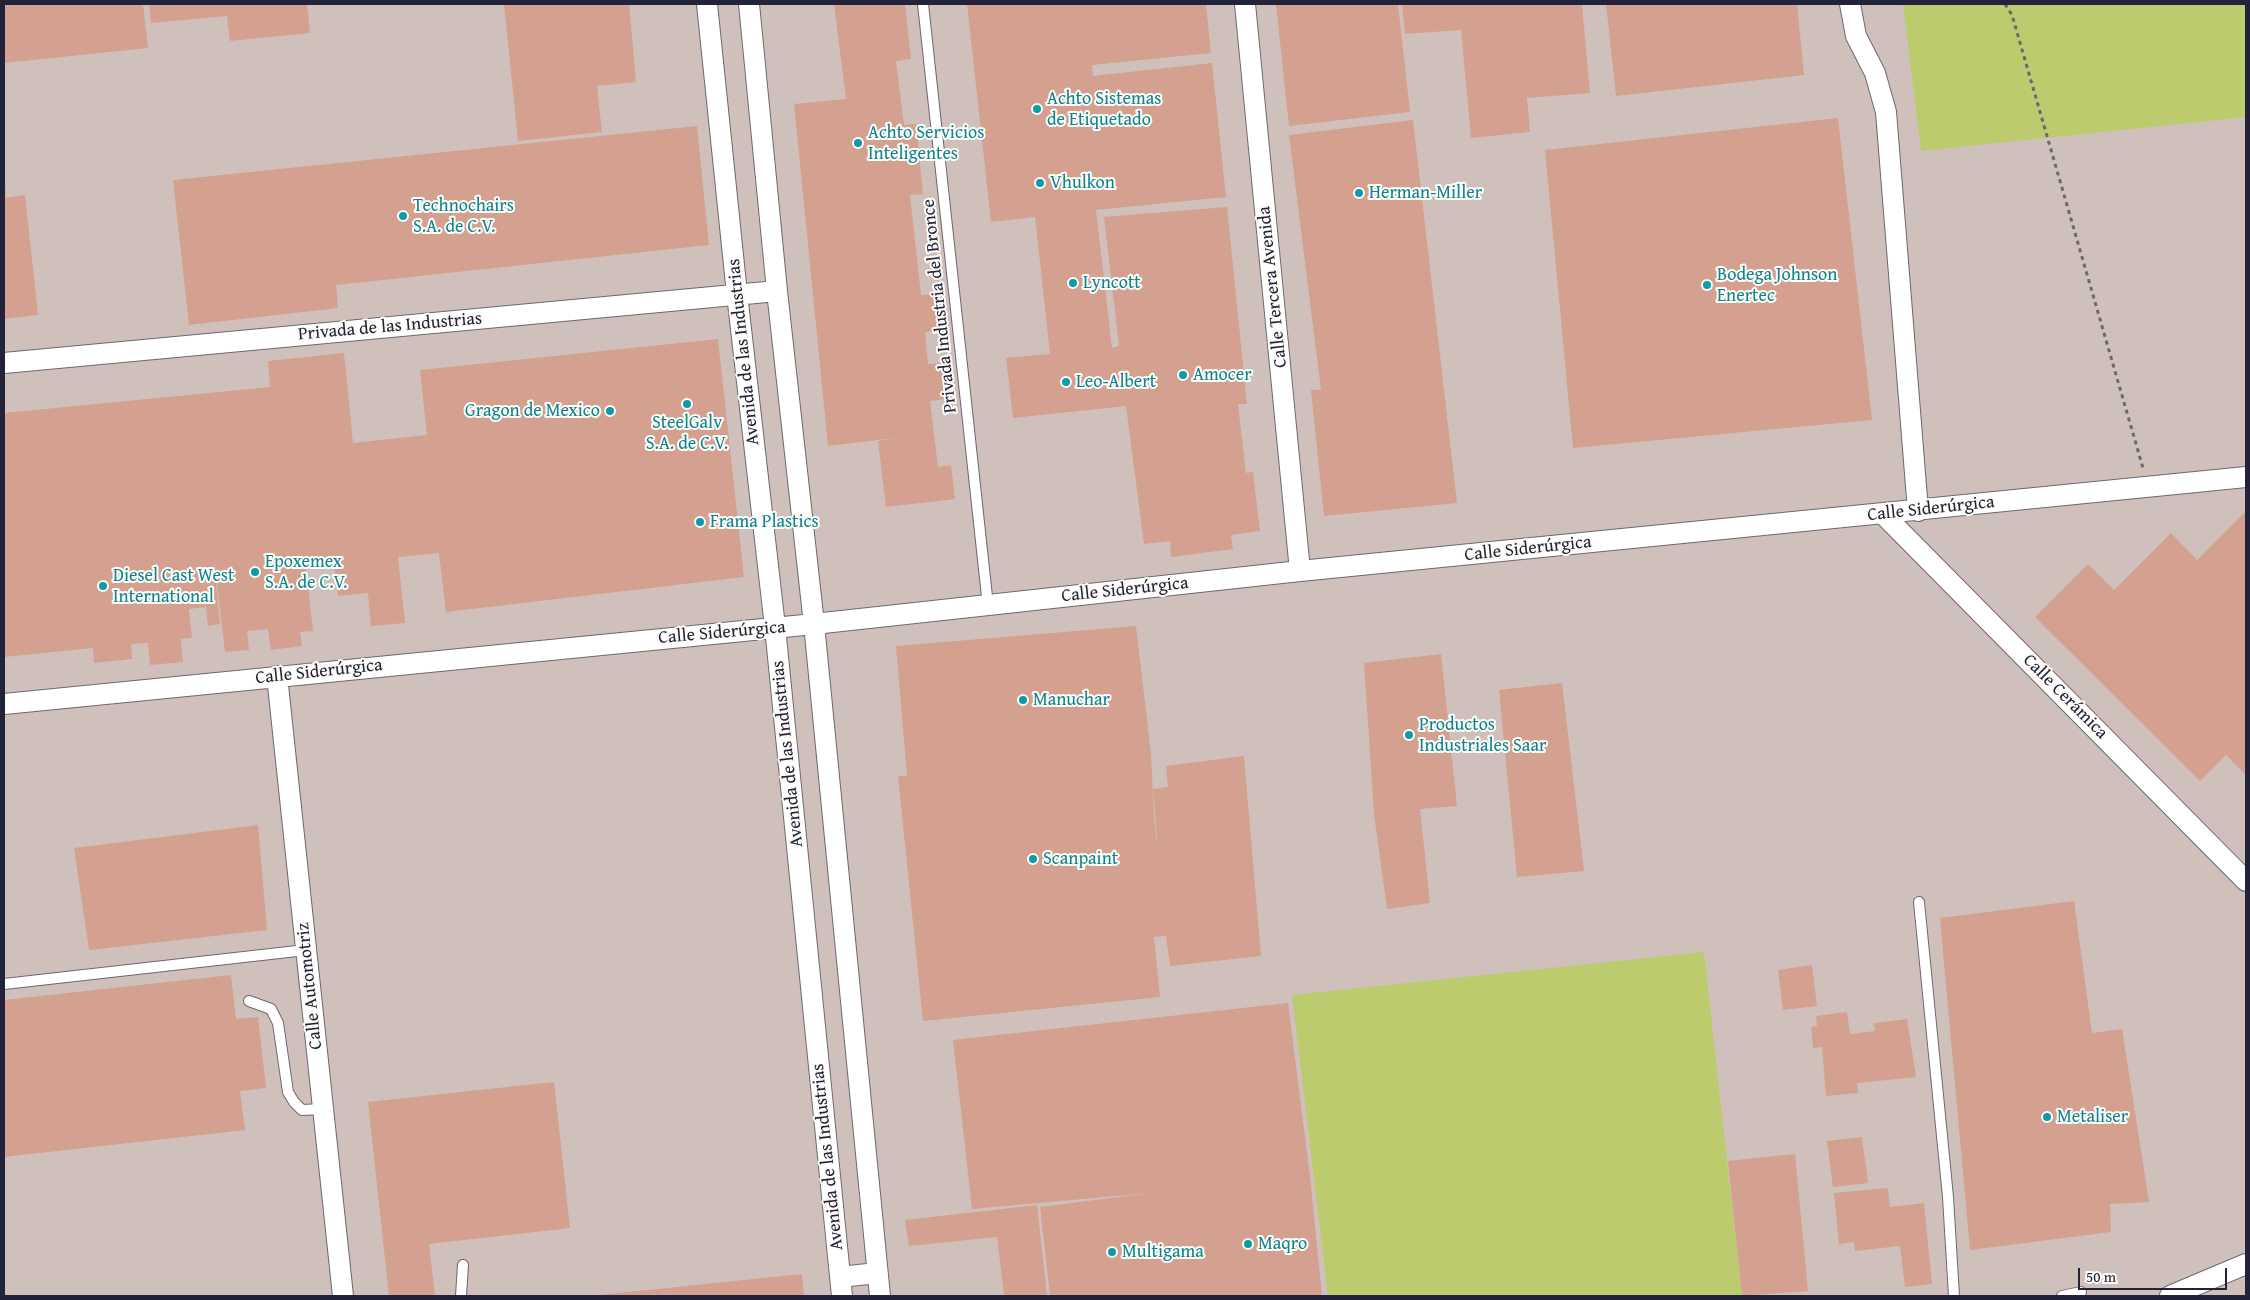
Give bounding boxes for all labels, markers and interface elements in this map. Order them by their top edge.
place label: Achto Sistemas de Etiquetado [1047,88,1161,130]
marker: Achto Sistemas de Etiquetado [1031,103,1043,115]
place label: Achto Servicios Inteligentes [868,122,984,164]
marker: Achto Servicios Inteligentes [852,137,864,149]
place label: Vhulkon [1050,172,1115,194]
marker: Vhulkon [1034,177,1046,189]
place label: Herman-Miller [1369,182,1482,204]
marker: Herman-Miller [1353,187,1365,199]
place label: Technochairs S.A. de C.V. [413,195,514,238]
street label: Privada Industria del Bronce [918,198,962,414]
street label: Calle Tercera Avenida [1254,205,1292,369]
marker: Technochairs S.A. de C.V. [397,210,409,222]
street label: Avenida de las Industrias [723,258,765,446]
place label: Bodega Johnson Enertec [1717,264,1837,306]
place label: Lyncott [1083,272,1141,294]
marker: Lyncott [1067,277,1079,289]
marker: Bodega Johnson Enertec [1701,279,1713,291]
street label: Privada de las Industrias [297,308,483,346]
place label: Amocer [1193,364,1252,386]
marker: Amocer [1177,369,1189,381]
place label: Leo-Albert [1076,371,1156,393]
marker: Leo-Albert [1060,376,1072,388]
marker: SteelGalv S.A. de C.V. [681,398,693,410]
place label: Gragon de Mexico [465,400,600,422]
marker: Gragon de Mexico [604,405,616,417]
place label: SteelGalv S.A. de C.V. [646,412,728,454]
street label: Calle Siderúrgica [1866,492,1996,526]
place label: Frama Plastics [710,511,819,533]
marker: Frama Plastics [694,516,706,528]
street label: Calle Siderúrgica [1463,532,1593,566]
place label: Epoxemex S.A. de C.V. [265,551,347,594]
place label: Diesel Cast West International [113,565,234,608]
marker: Epoxemex S.A. de C.V. [249,566,261,578]
street label: Calle Siderúrgica [1060,573,1190,607]
marker: Diesel Cast West International [97,580,109,592]
street label: Calle Siderúrgica [657,617,787,649]
street label: Calle Cerámica [2018,650,2112,744]
street label: Calle Siderúrgica [254,655,384,689]
street label: Avenida de las Industrias [767,660,809,848]
place label: Manuchar [1033,689,1110,711]
marker: Manuchar [1017,694,1029,706]
place label: Productos Industriales Saar [1419,714,1546,756]
marker: Productos Industriales Saar [1403,729,1415,741]
place label: Scanpaint [1043,848,1118,870]
marker: Scanpaint [1027,853,1039,865]
street label: Calle Automotriz [293,921,327,1051]
street label: Avenida de las Industrias [807,1063,849,1251]
place label: Metaliser [2057,1106,2128,1128]
marker: Metaliser [2041,1111,2053,1123]
place label: Maqro [1258,1233,1307,1255]
marker: Maqro [1242,1238,1254,1250]
place label: Multigama [1122,1241,1204,1263]
marker: Multigama [1106,1246,1118,1258]
scale bar [2080,1258,2229,1290]
text: 50 m [2086,1266,2116,1287]

